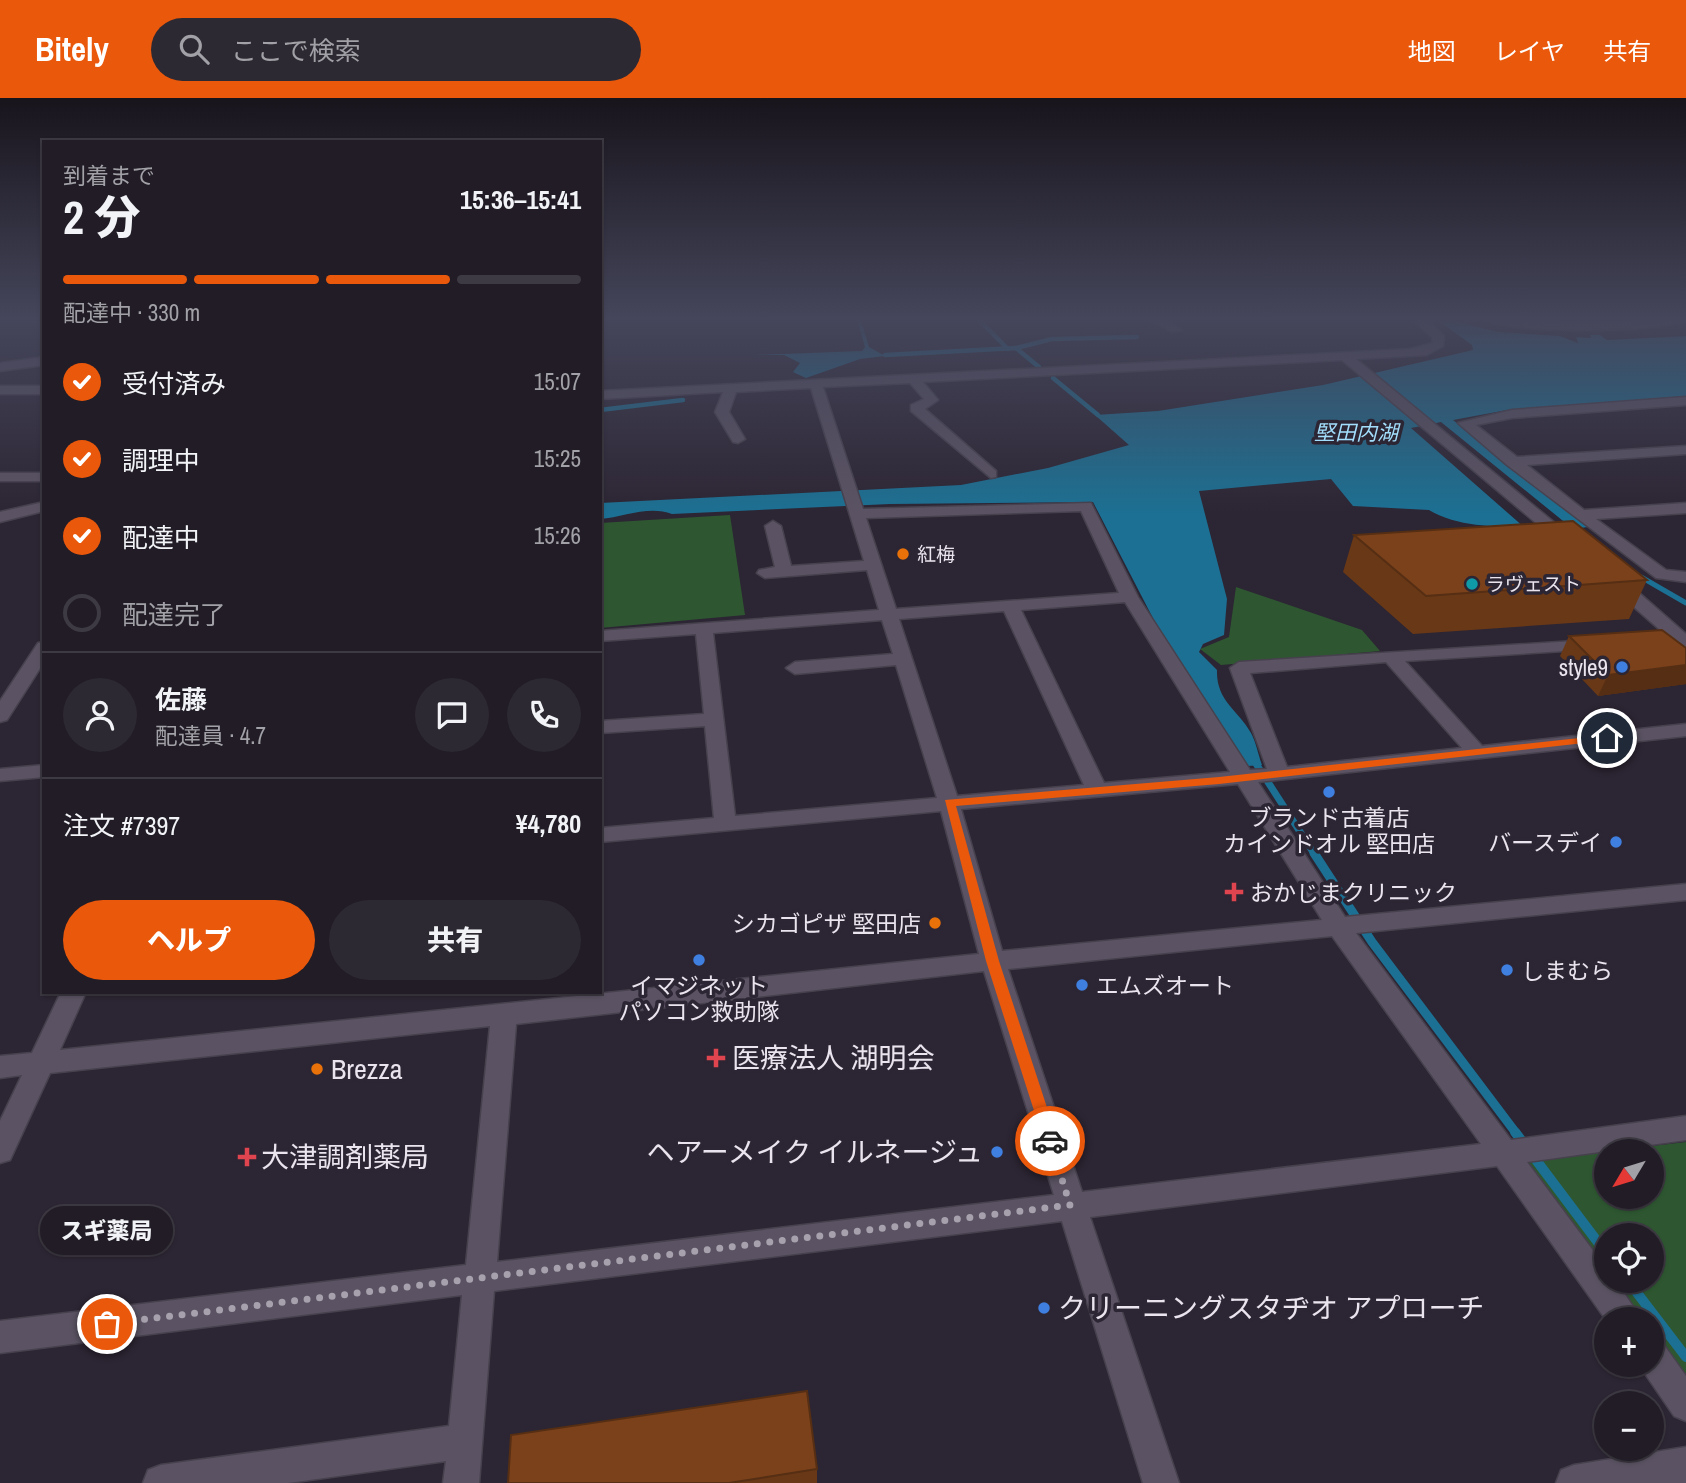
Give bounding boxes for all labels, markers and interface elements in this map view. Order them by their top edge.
search box [151,18,641,81]
text: Bitely [35,27,109,71]
icon: search [175,30,213,68]
text: ここで検索 [231,33,361,68]
text: 地図 [1408,35,1456,67]
text: レイヤ [1494,35,1565,67]
text: 共有 [1603,35,1651,67]
text: 到着まで [63,160,155,191]
text: 15:36–15:41 [460,182,581,217]
text: 2 分 [63,186,140,248]
text: 配達中 · 330 m [63,297,200,328]
icon: check [63,363,101,401]
text: 受付済み [122,366,226,401]
text: 15:07 [534,366,581,397]
water label: 堅田内湖 [1314,418,1401,447]
icon: check [63,440,101,478]
text: 調理中 [122,443,200,478]
text: 15:25 [534,443,581,474]
icon: check [63,517,101,555]
text: 配達中 [122,520,200,555]
text: 15:26 [534,520,581,551]
place label: 紅梅 [917,541,955,567]
marker: 紅梅 [895,546,911,562]
place label: ラヴェスト [1486,571,1581,597]
marker: ラヴェスト [1464,576,1480,592]
text: 配達完了 [122,597,226,632]
place label: style9 [1559,652,1608,683]
marker: style9 [1614,659,1630,675]
button: person [63,678,137,752]
button: chat [415,678,489,752]
button: phone [507,678,581,752]
text: 佐藤 [155,682,207,717]
pin [1577,708,1637,768]
icon: home [1588,719,1626,757]
text: 配達員 · 4.7 [155,720,266,751]
marker: ブランド古着店 カインドオル 堅田店 [1321,784,1337,800]
place label: ブランド古着店 カインドオル 堅田店 [1223,802,1435,859]
text: ¥4,780 [516,806,581,841]
text: 注文 #7397 [63,808,180,843]
place label: バースデイ [1488,827,1602,858]
marker: バースデイ [1608,834,1624,850]
place label: おかじまクリニック [1250,877,1457,908]
marker: おかじまクリニック [1224,882,1244,902]
button: ヘルプ [63,900,315,980]
button: 共有 [329,900,581,980]
place label: シカゴピザ 堅田店 [732,908,921,939]
marker: シカゴピザ 堅田店 [927,915,943,931]
marker: イマジネット パソコン救助隊 [691,952,707,968]
place label: しまむら [1521,955,1613,986]
marker: しまむら [1499,962,1515,978]
place label: イマジネット パソコン救助隊 [619,970,780,1027]
place label: エムズオート [1096,970,1234,1001]
marker: エムズオート [1074,977,1090,993]
place label: 医療法人 湖明会 [732,1039,934,1077]
marker: 医療法人 湖明会 [706,1048,726,1068]
place label: Brezza [331,1050,403,1088]
marker: Brezza [309,1061,325,1077]
courier [1015,1106,1085,1176]
icon: car [1031,1122,1069,1160]
place label: ヘアーメイク イルネージュ [646,1133,983,1171]
place label: 大津調剤薬局 [261,1138,429,1176]
north arrow [1594,1139,1664,1209]
map controls [1594,1139,1664,1461]
marker: ヘアーメイク イルネージュ [989,1144,1005,1160]
marker: 大津調剤薬局 [239,1149,255,1165]
callout: スギ薬局 [41,1205,174,1254]
text: スギ薬局 [61,1215,153,1246]
button: locate [1594,1223,1664,1293]
place label: クリーニングスタヂオ アプローチ [1058,1289,1484,1327]
pin [77,1294,137,1354]
marker: クリーニングスタヂオ アプローチ [1036,1300,1052,1316]
icon: bag [88,1305,126,1343]
button: + [1594,1307,1664,1377]
button: − [1594,1391,1664,1461]

